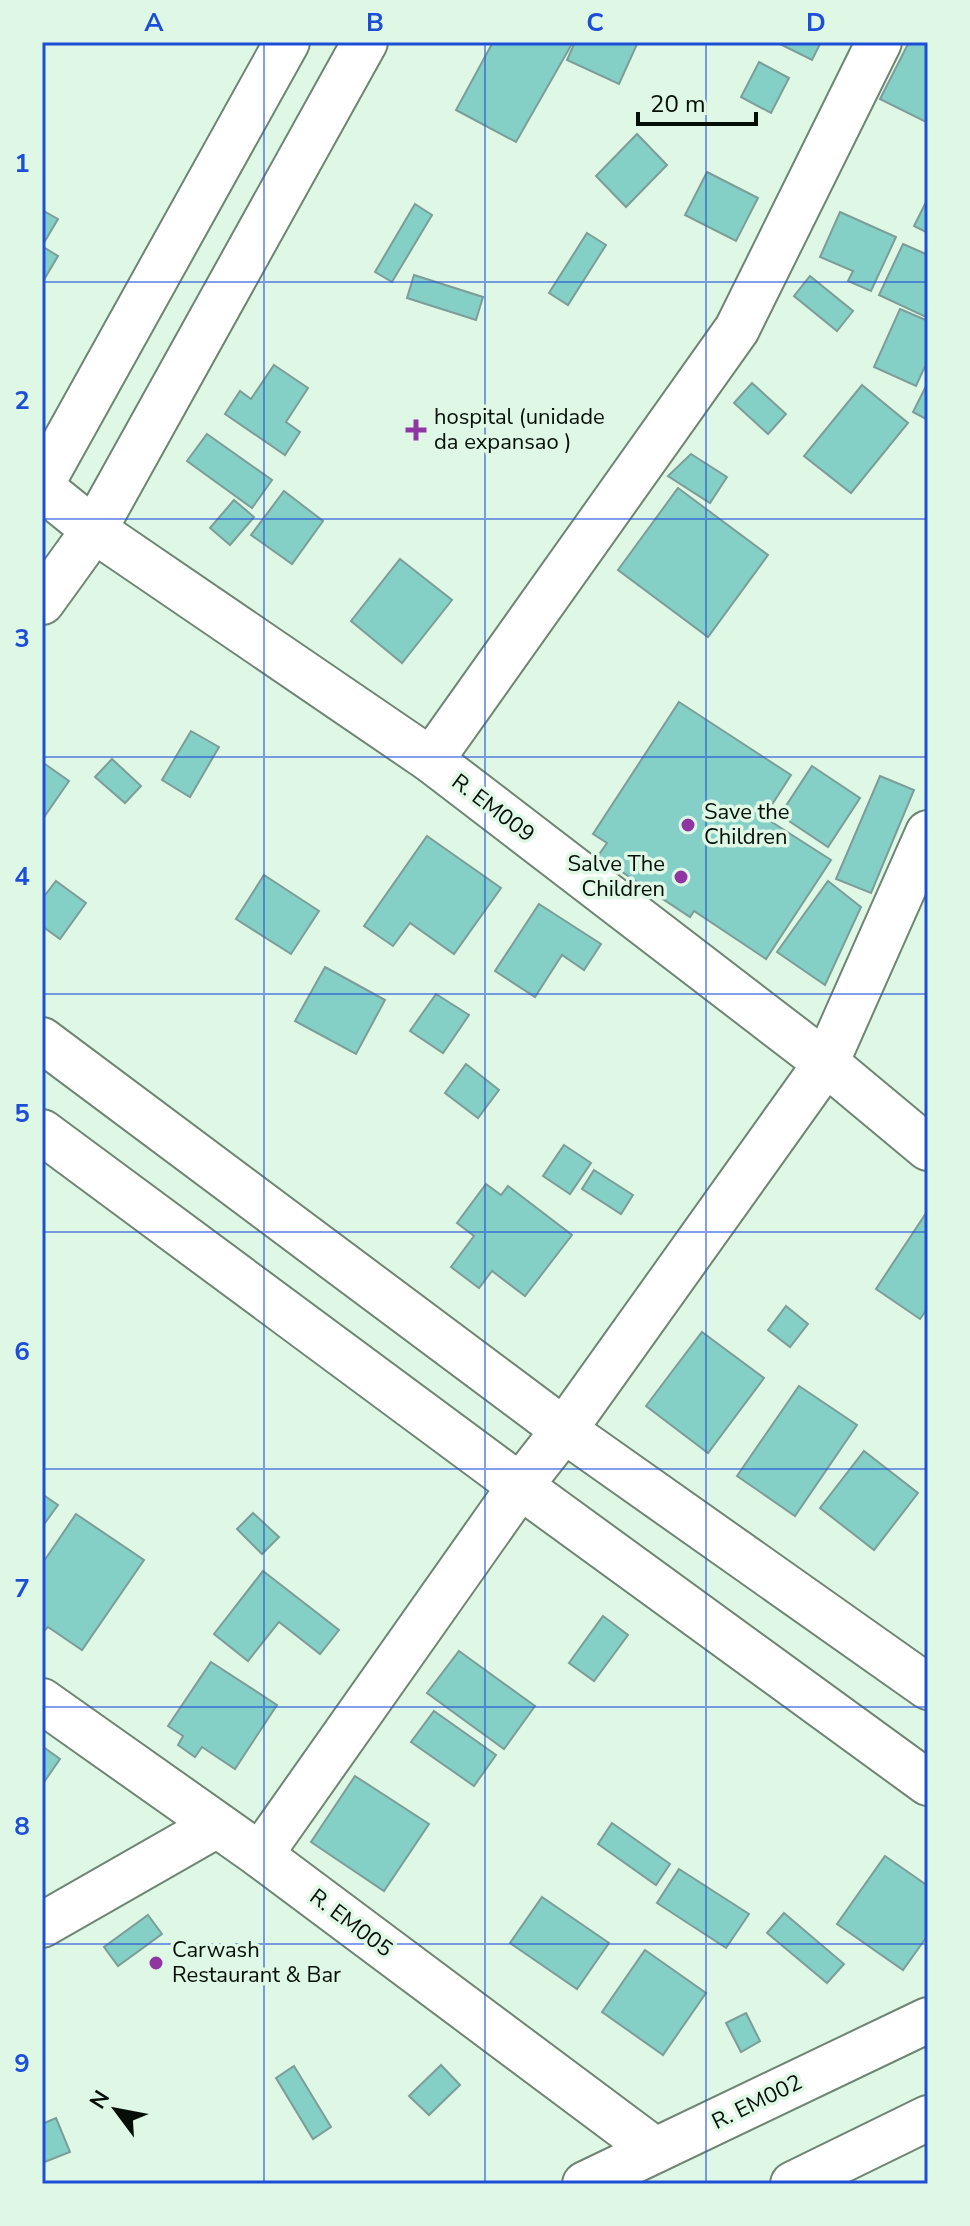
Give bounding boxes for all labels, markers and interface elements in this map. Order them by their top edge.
text: A [144,5,164,40]
text: B [366,5,384,40]
text: C [586,5,604,40]
text: D [806,5,826,40]
scale bar [638,76,756,126]
text: 20 m [650,88,706,120]
text: 1 [14,146,30,181]
text: 2 [14,383,30,418]
place label: hospital (unidade da expansao ) [434,402,605,457]
marker: hospital (unidade da expansao ) [405,419,427,441]
text: 3 [14,621,30,656]
street label: R. EM009 [445,767,541,849]
place label: Save the Children [704,797,790,852]
marker: Save the Children [679,816,697,834]
place label: Salve The Children [568,849,665,904]
text: 4 [14,859,30,894]
marker: Salve The Children [672,868,690,886]
text: 5 [14,1096,30,1131]
text: 6 [14,1334,30,1369]
text: 7 [14,1571,30,1606]
text: 8 [14,1809,30,1844]
street label: R. EM005 [303,1882,399,1964]
place label: Carwash Restaurant & Bar [172,1935,341,1990]
marker: Carwash Restaurant & Bar [147,1954,165,1972]
text: 9 [14,2046,30,2081]
street label: R. EM002 [707,2067,807,2137]
north arrow [76,2070,156,2150]
text: N [83,2085,117,2115]

